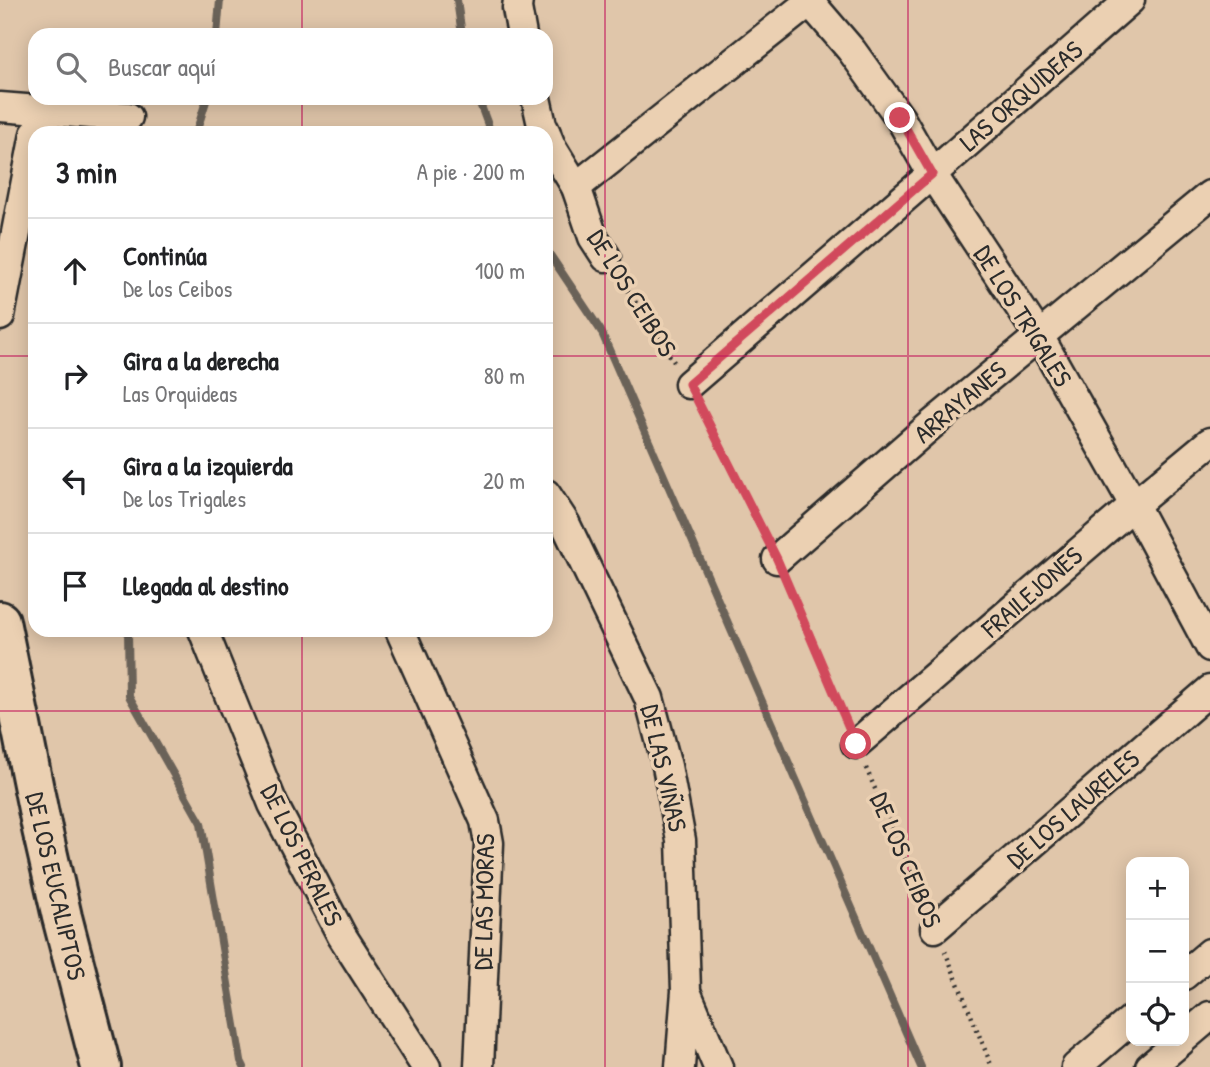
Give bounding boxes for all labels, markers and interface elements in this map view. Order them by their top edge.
search box [28,28,553,105]
street label: LAS ORQUIDEAS [952,32,1090,159]
icon: search [52,48,90,86]
text: Buscar aquí [108,49,216,84]
route end [884,102,915,133]
text: 3 min [56,152,117,192]
text: A pie · 200 m [417,156,525,187]
street label: DE LOS CEIBOS [580,223,685,363]
text: Continúa [123,238,207,273]
street label: DE LOS TRIGALES [966,239,1081,393]
icon: ahead [56,252,94,290]
text: 100 m [475,255,525,286]
text: De los Ceibos [123,273,232,304]
text: Gira a la derecha [123,343,279,378]
street label: ARRAYANES [906,353,1013,451]
icon: right [56,357,94,395]
text: 80 m [484,360,525,391]
text: Las Orquideas [123,378,237,409]
text: Gira a la izquierda [123,448,293,483]
icon: left [56,462,94,500]
text: 20 m [483,465,525,496]
text: De los Trigales [123,483,246,514]
street label: FRAILEJONES [973,538,1090,646]
icon: arrive [56,567,94,605]
text: Llegada al destino [123,568,289,603]
street label: DE LAS VIÑAS [633,701,696,835]
route start [840,728,871,759]
street label: DE LOS LAURELES [999,741,1146,876]
street label: DE LOS PERALES [253,778,352,931]
street label: DE LOS CEIBOS [862,787,951,933]
street label: DE LOS EUCALIPTOS [18,789,95,983]
street label: DE LAS MORAS [465,833,502,971]
map controls [1126,857,1189,1046]
button: + [1126,857,1189,920]
button: − [1126,920,1189,983]
button: locate [1126,983,1189,1046]

